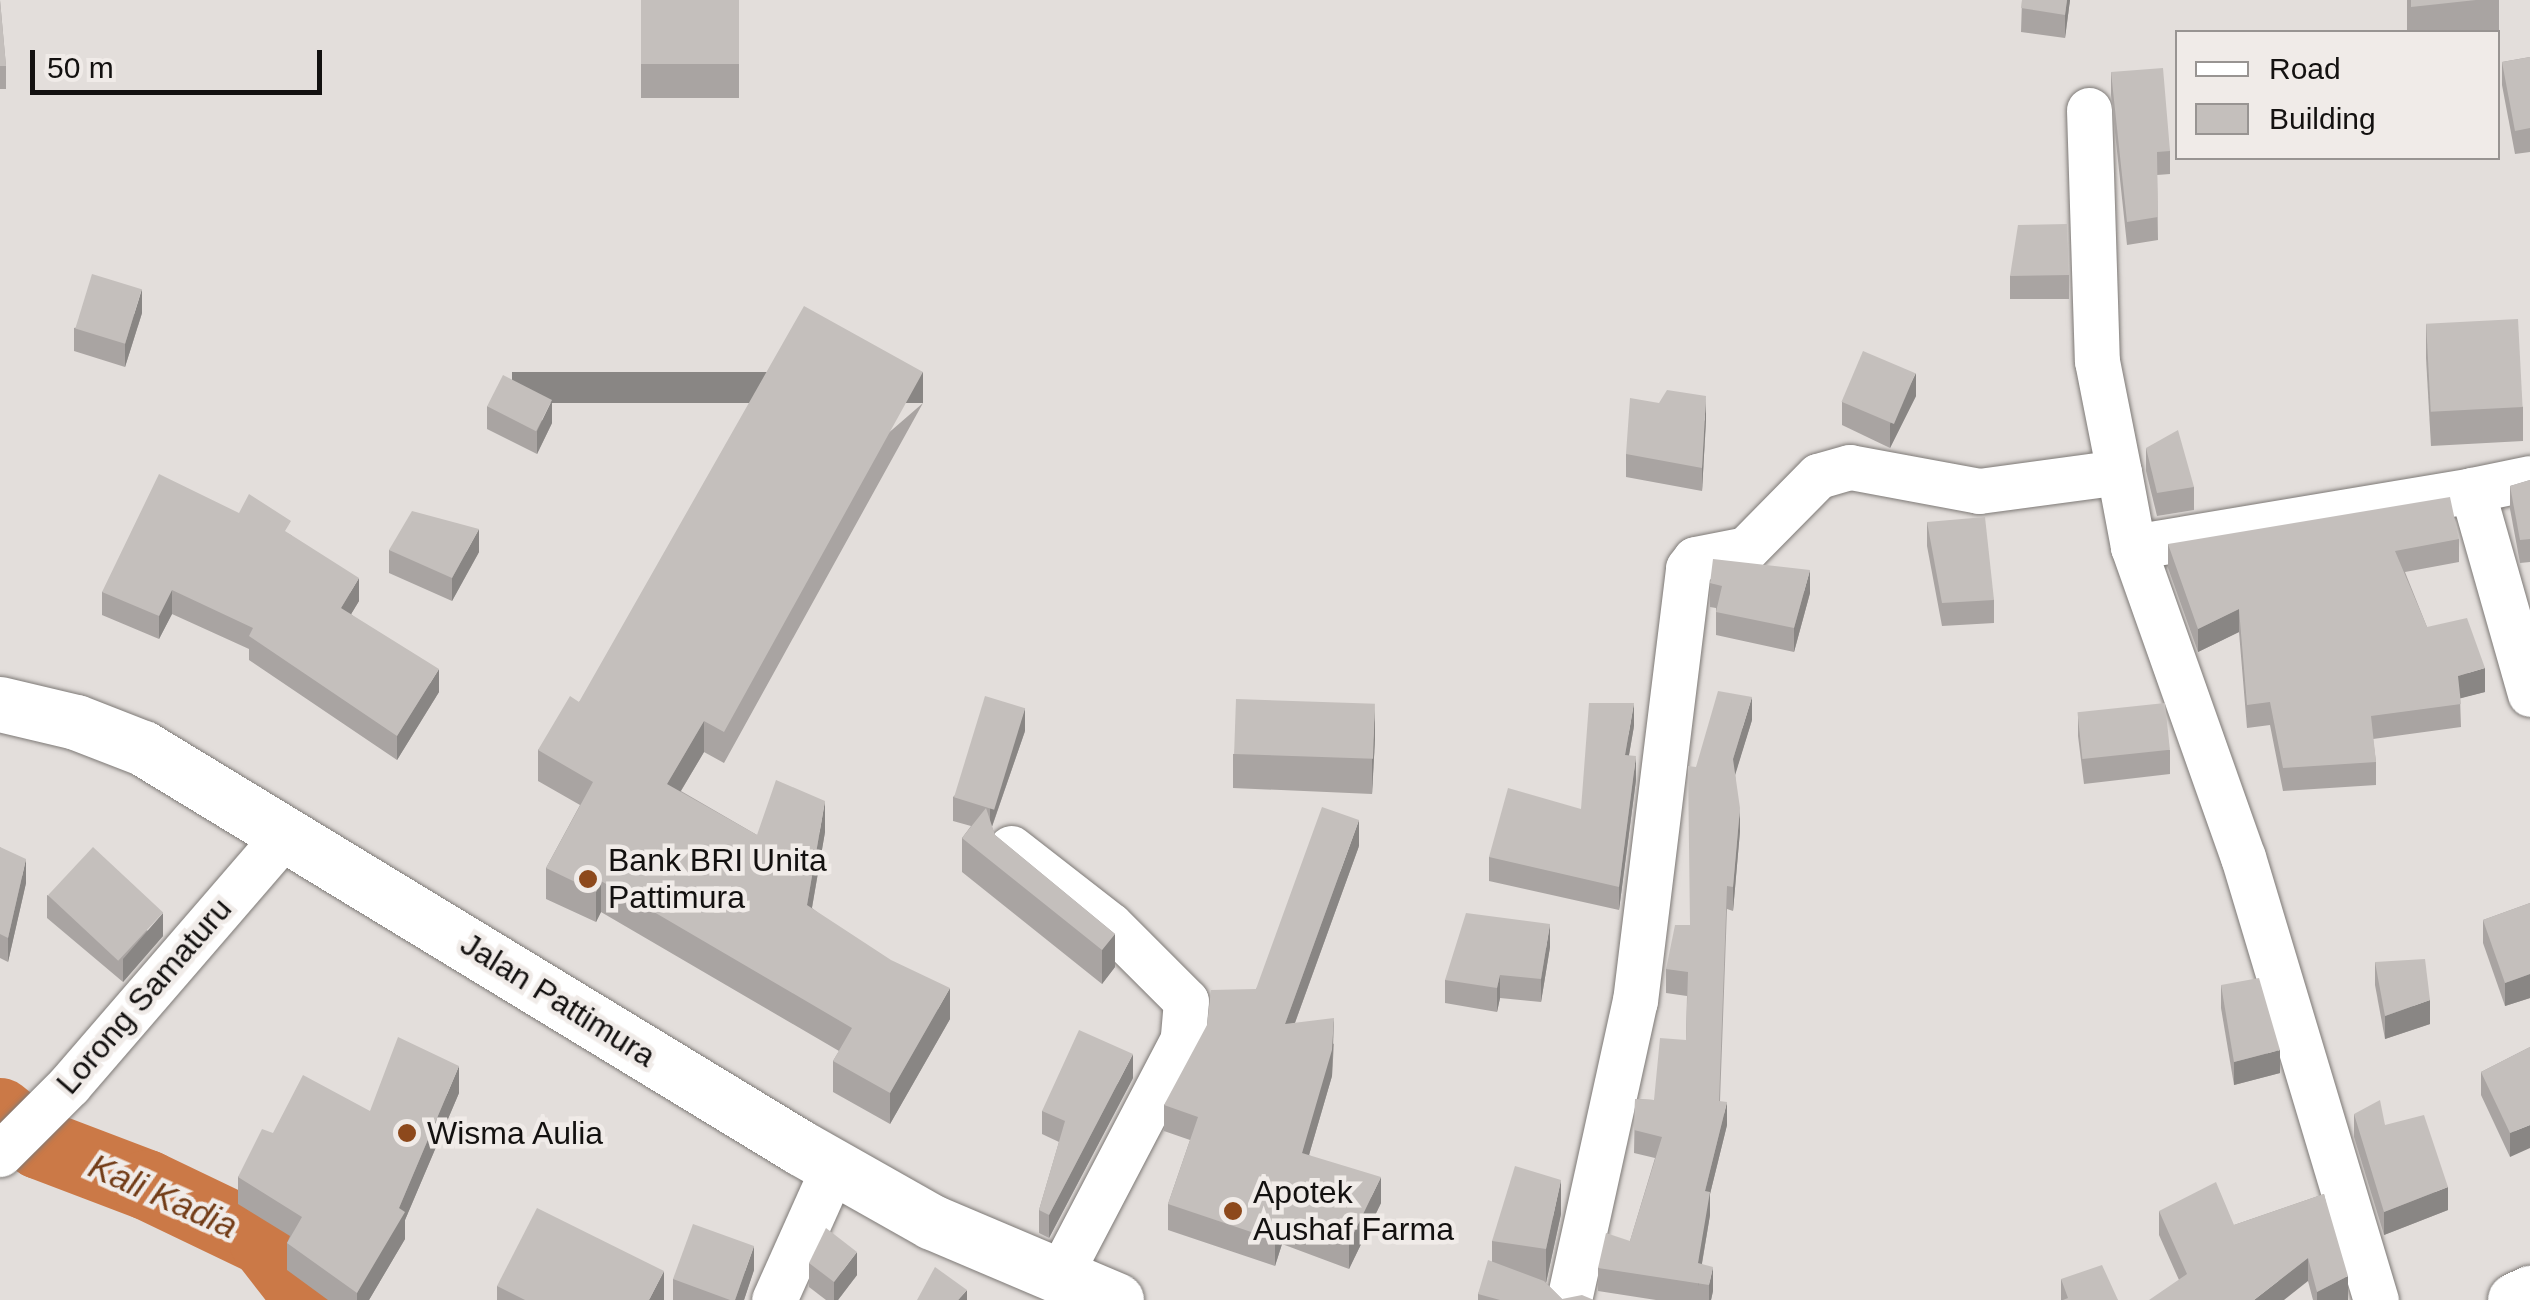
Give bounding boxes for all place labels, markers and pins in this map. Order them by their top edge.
place label: Bank BRI Unita Pattimura [608,842,827,917]
marker: Bank BRI Unita Pattimura [577,868,599,890]
place label: Wisma Aulia [427,1114,605,1152]
marker: Wisma Aulia [396,1122,418,1144]
place label: Apotek Aushaf Farma [1253,1174,1454,1249]
marker: Apotek Aushaf Farma [1222,1200,1244,1222]

